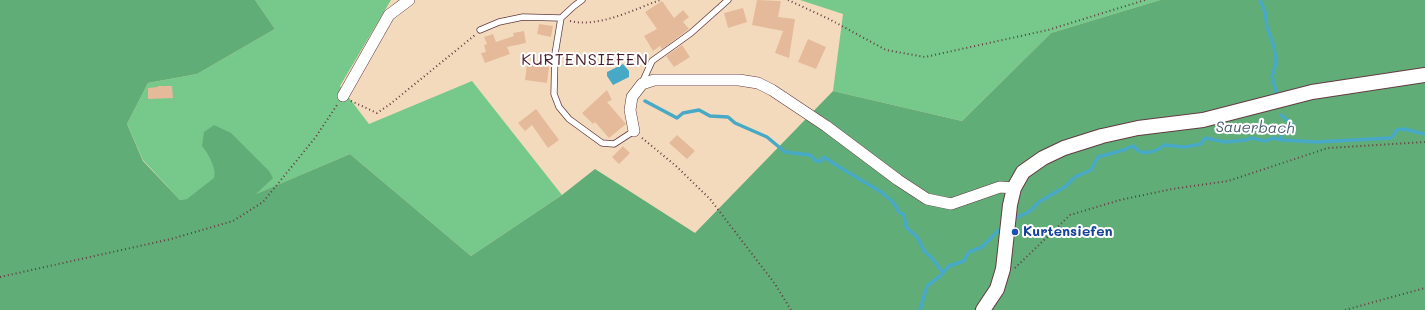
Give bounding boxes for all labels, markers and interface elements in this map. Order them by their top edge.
district label: KURTENSIEFEN [521,50,649,70]
water label: Sauerbach [1215,118,1295,138]
place label: Kurtensiefen [1023,224,1113,240]
marker: Kurtensiefen [1010,227,1020,237]

